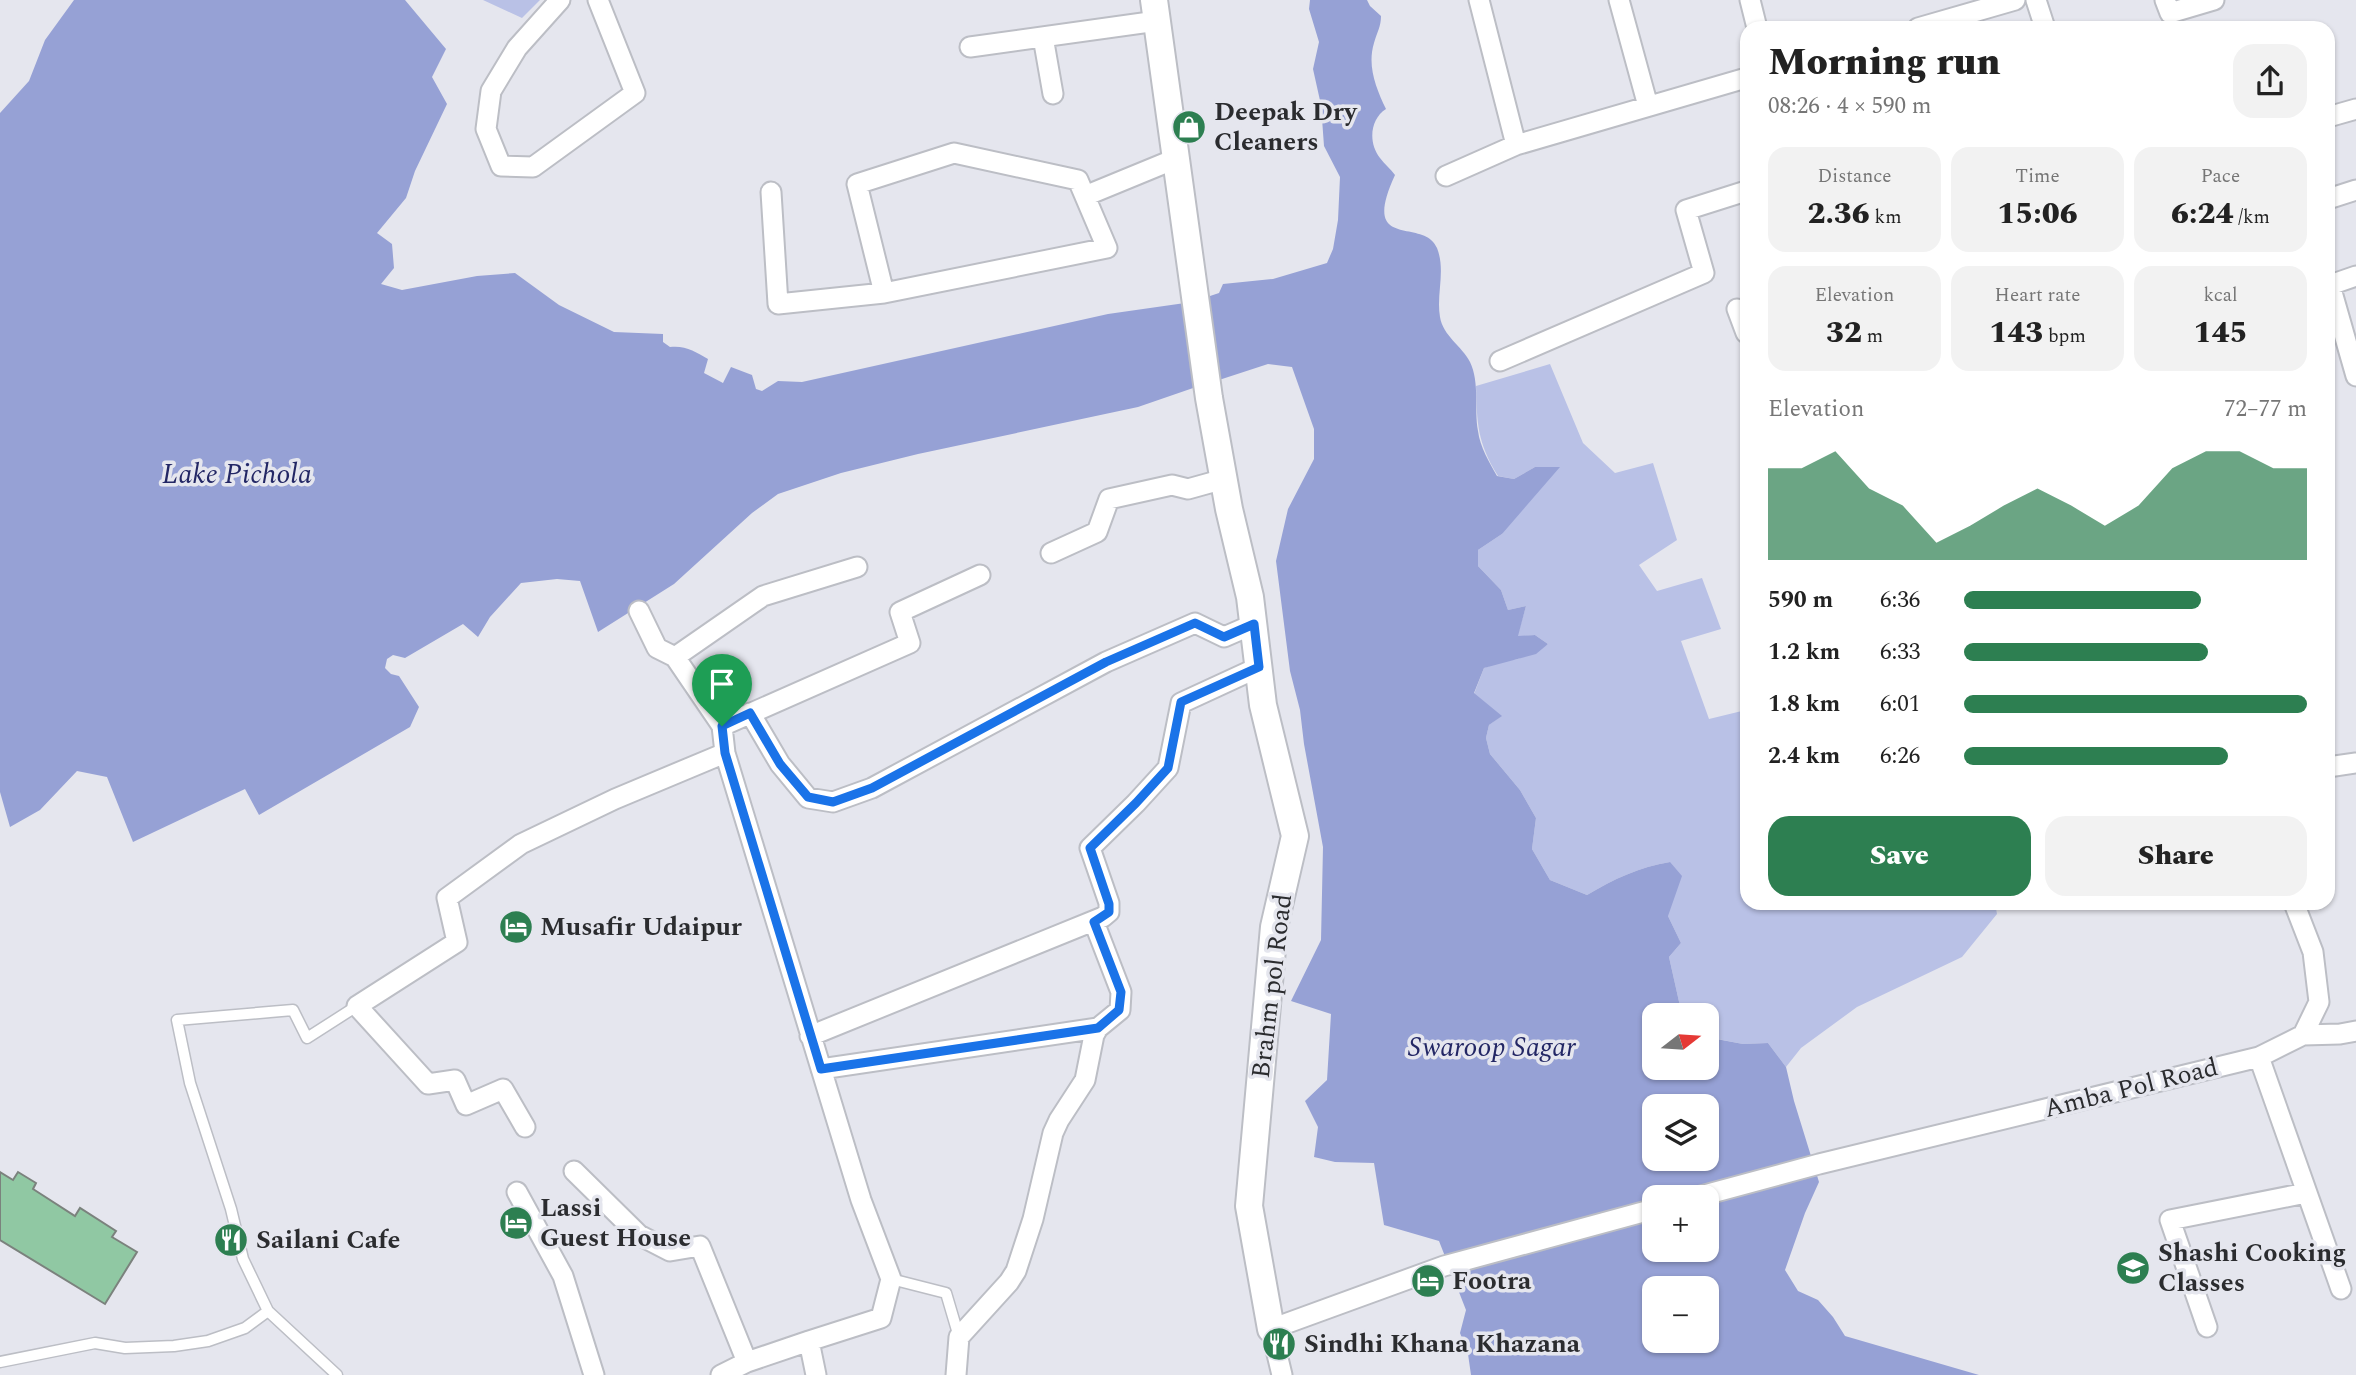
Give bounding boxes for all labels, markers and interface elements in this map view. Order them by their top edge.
text: Morning run [1768,34,2001,92]
button: share [2233,44,2307,118]
text: 08:26 · 4 × 590 m [1768,89,1932,124]
place label: Deepak Dry Cleaners [1214,92,1358,162]
shop icon: Deepak Dry Cleaners [1170,108,1208,146]
text: Distance [1817,162,1892,191]
text: Time [2015,162,2060,191]
text: Pace [2201,162,2240,191]
text: 2.36 [1807,191,1870,237]
text: 15:06 [1997,191,2078,237]
text: 6:24 [2171,191,2233,237]
text: km [1870,203,1902,232]
text: /km [2233,203,2270,232]
text: Elevation [1815,281,1894,310]
text: Heart rate [1995,281,2080,310]
text: kcal [2203,281,2238,310]
text: 32 [1826,310,1862,356]
text: 143 [1989,310,2043,356]
text: 145 [2194,310,2248,356]
text: m [1862,322,1883,351]
text: bpm [2043,322,2086,351]
text: Elevation [1768,392,1864,427]
text: 72–77 m [2224,392,2307,427]
water label: Lake Pichola [162,453,312,496]
text: 590 m [1768,583,1833,618]
text: 6:36 [1880,583,1920,618]
text: 1.2 km [1768,635,1840,670]
text: 6:33 [1880,635,1920,670]
pin [692,654,752,726]
icon: arrive [703,665,741,703]
text: 1.8 km [1768,687,1840,722]
text: 6:01 [1880,687,1920,722]
text: 2.4 km [1768,739,1840,774]
text: 6:26 [1880,739,1920,774]
button: Save [1768,816,2031,896]
button: Share [2045,816,2307,896]
street label: Brahm pol Road [1241,891,1303,1081]
place label: Musafir Udaipur [540,907,743,947]
hotel icon: Musafir Udaipur [497,908,535,946]
north arrow [1642,1003,1718,1080]
map controls [1642,1003,1719,1353]
water label: Swaroop Sagar [1408,1026,1576,1069]
street label: Amba Pol Road [2040,1047,2222,1129]
button: layers [1642,1094,1719,1171]
button: + [1642,1185,1719,1262]
place label: Lassi Guest House [540,1188,691,1258]
hotel icon: Lassi Guest House [497,1204,535,1242]
place label: Sailani Cafe [256,1220,400,1260]
restaurant icon: Sailani Cafe [212,1221,250,1259]
place label: Shashi Cooking Classes [2158,1233,2346,1303]
school or university icon: Shashi Cooking Classes [2114,1249,2152,1287]
place label: Footra [1452,1261,1532,1301]
hotel icon: Footra [1409,1262,1447,1300]
button: − [1642,1276,1719,1353]
place label: Sindhi Khana Khazana [1304,1324,1581,1364]
restaurant icon: Sindhi Khana Khazana [1260,1325,1298,1363]

